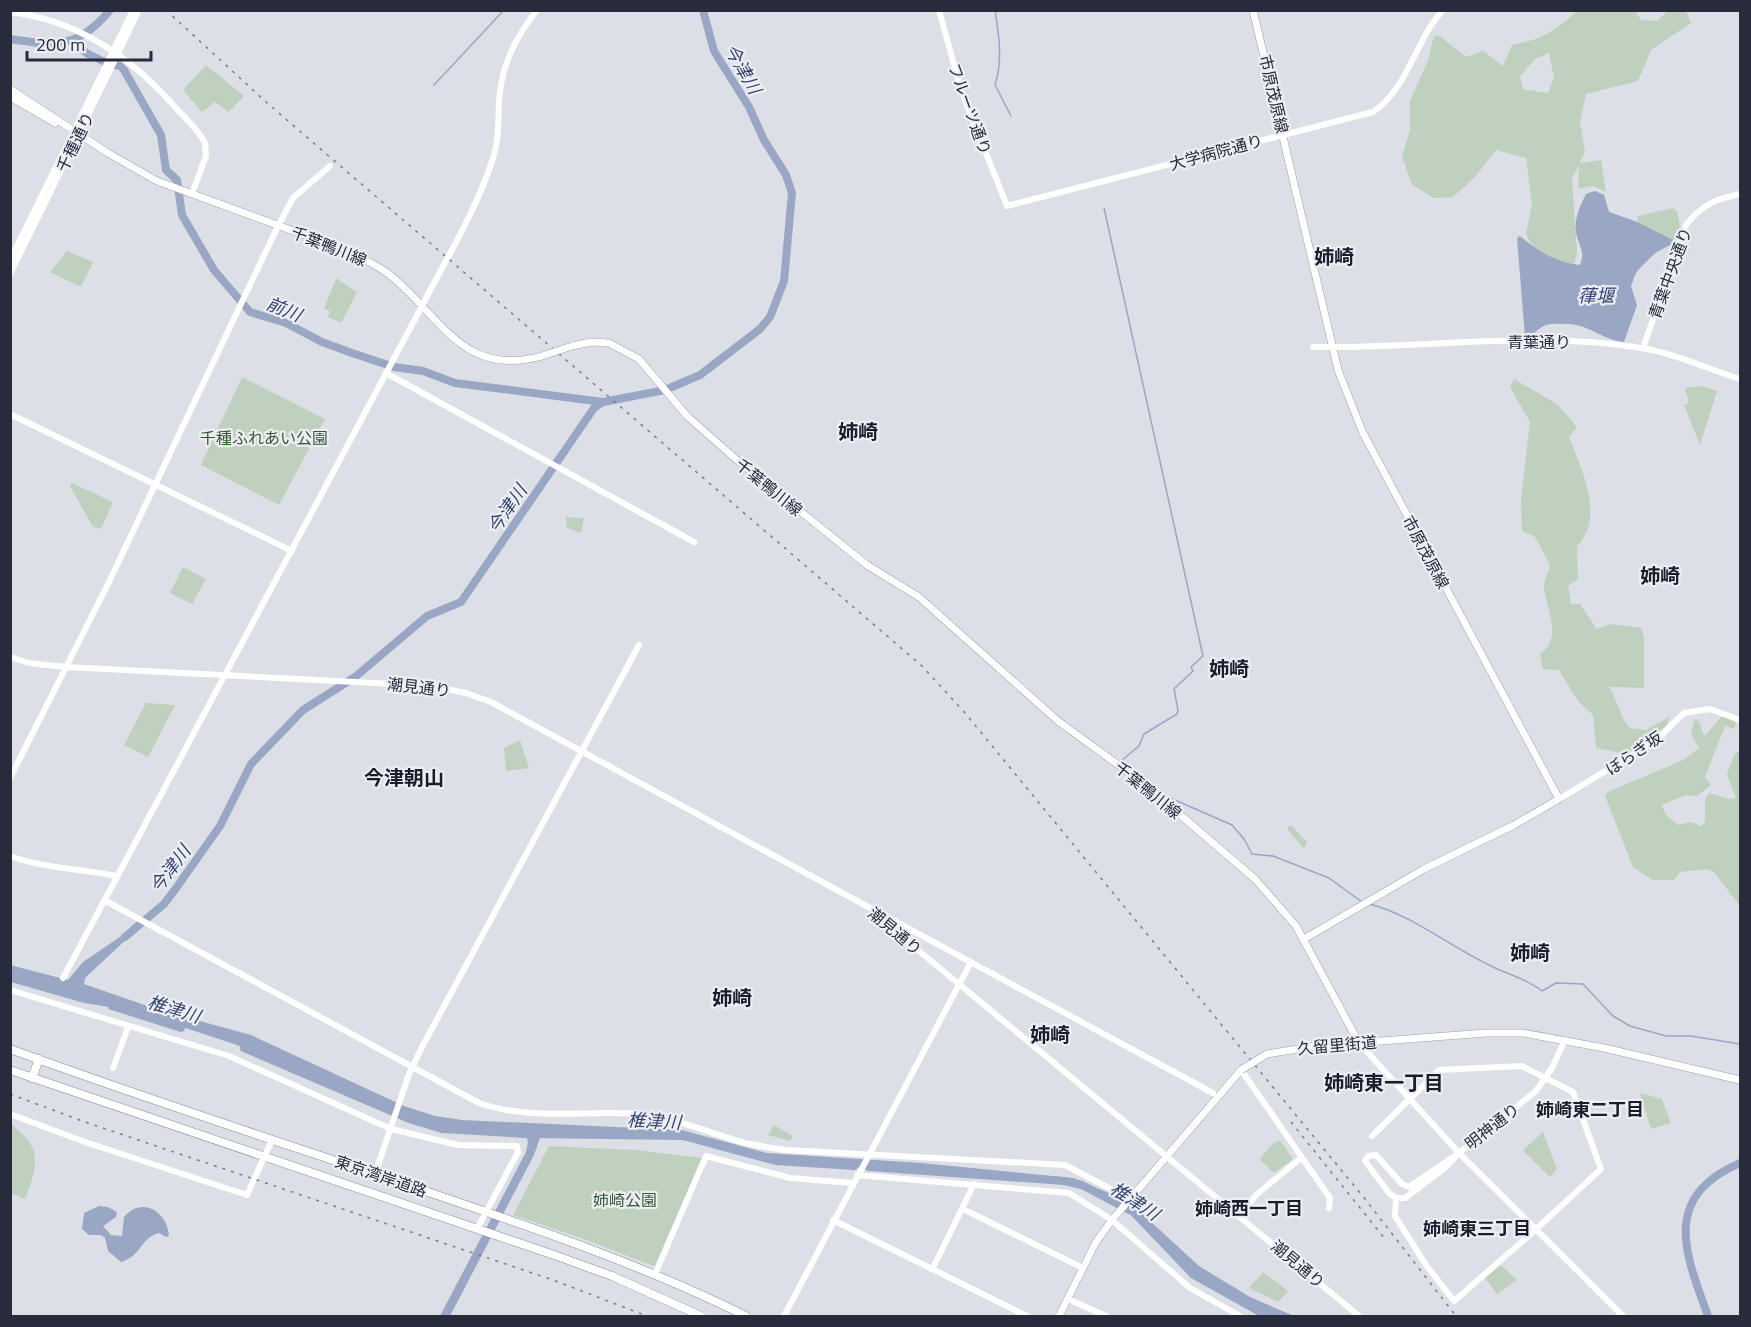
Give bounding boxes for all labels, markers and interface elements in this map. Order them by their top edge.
scale bar [27,24,152,62]
text: 200 m [36,31,85,58]
water label: 今津川 [718,39,769,101]
street label: 市原茂原線 [1253,52,1295,136]
street label: フルーツ通り [942,60,998,158]
street label: 千種通り [50,108,100,176]
street label: 大学病院通り [1167,128,1265,176]
street label: 千葉鴨川線 [287,220,371,272]
street label: 青葉中央通り [1642,224,1698,322]
district label: 姉崎 [1314,241,1354,272]
water label: 葎堰 [1578,282,1617,309]
water label: 前川 [262,290,308,329]
street label: 青葉通り [1507,330,1571,354]
district label: 姉崎 [838,416,878,447]
park label: 千種ふれあい公園 [200,426,328,450]
street label: 千葉鴨川線 [730,452,808,522]
water label: 今津川 [481,477,534,539]
street label: 市原茂原線 [1397,511,1455,593]
district label: 姉崎 [1640,560,1680,591]
district label: 姉崎 [1209,653,1249,684]
street label: 潮見通り [386,672,452,702]
street label: ぼらぎ坂 [1601,725,1667,781]
street label: 千葉鴨川線 [1109,755,1187,825]
district label: 今津朝山 [364,762,444,793]
water label: 今津川 [143,838,198,899]
street label: 潮見通り [863,901,927,961]
district label: 姉崎 [1510,937,1550,968]
district label: 姉崎 [712,982,752,1013]
water label: 椎津川 [144,988,206,1030]
district label: 姉崎 [1030,1019,1070,1050]
street label: 久留里街道 [1296,1030,1378,1060]
district label: 姉崎東一丁目 [1324,1067,1444,1098]
district label: 姉崎東二丁目 [1536,1096,1644,1123]
street label: 明神通り [1459,1097,1525,1155]
water label: 椎津川 [626,1106,684,1136]
street label: 東京湾岸道路 [332,1149,430,1203]
water label: 椎津川 [1105,1175,1167,1228]
park label: 姉崎公園 [593,1188,657,1212]
district label: 姉崎西一丁目 [1195,1195,1303,1222]
district label: 姉崎東三丁目 [1423,1215,1531,1242]
street label: 潮見通り [1266,1234,1330,1294]

